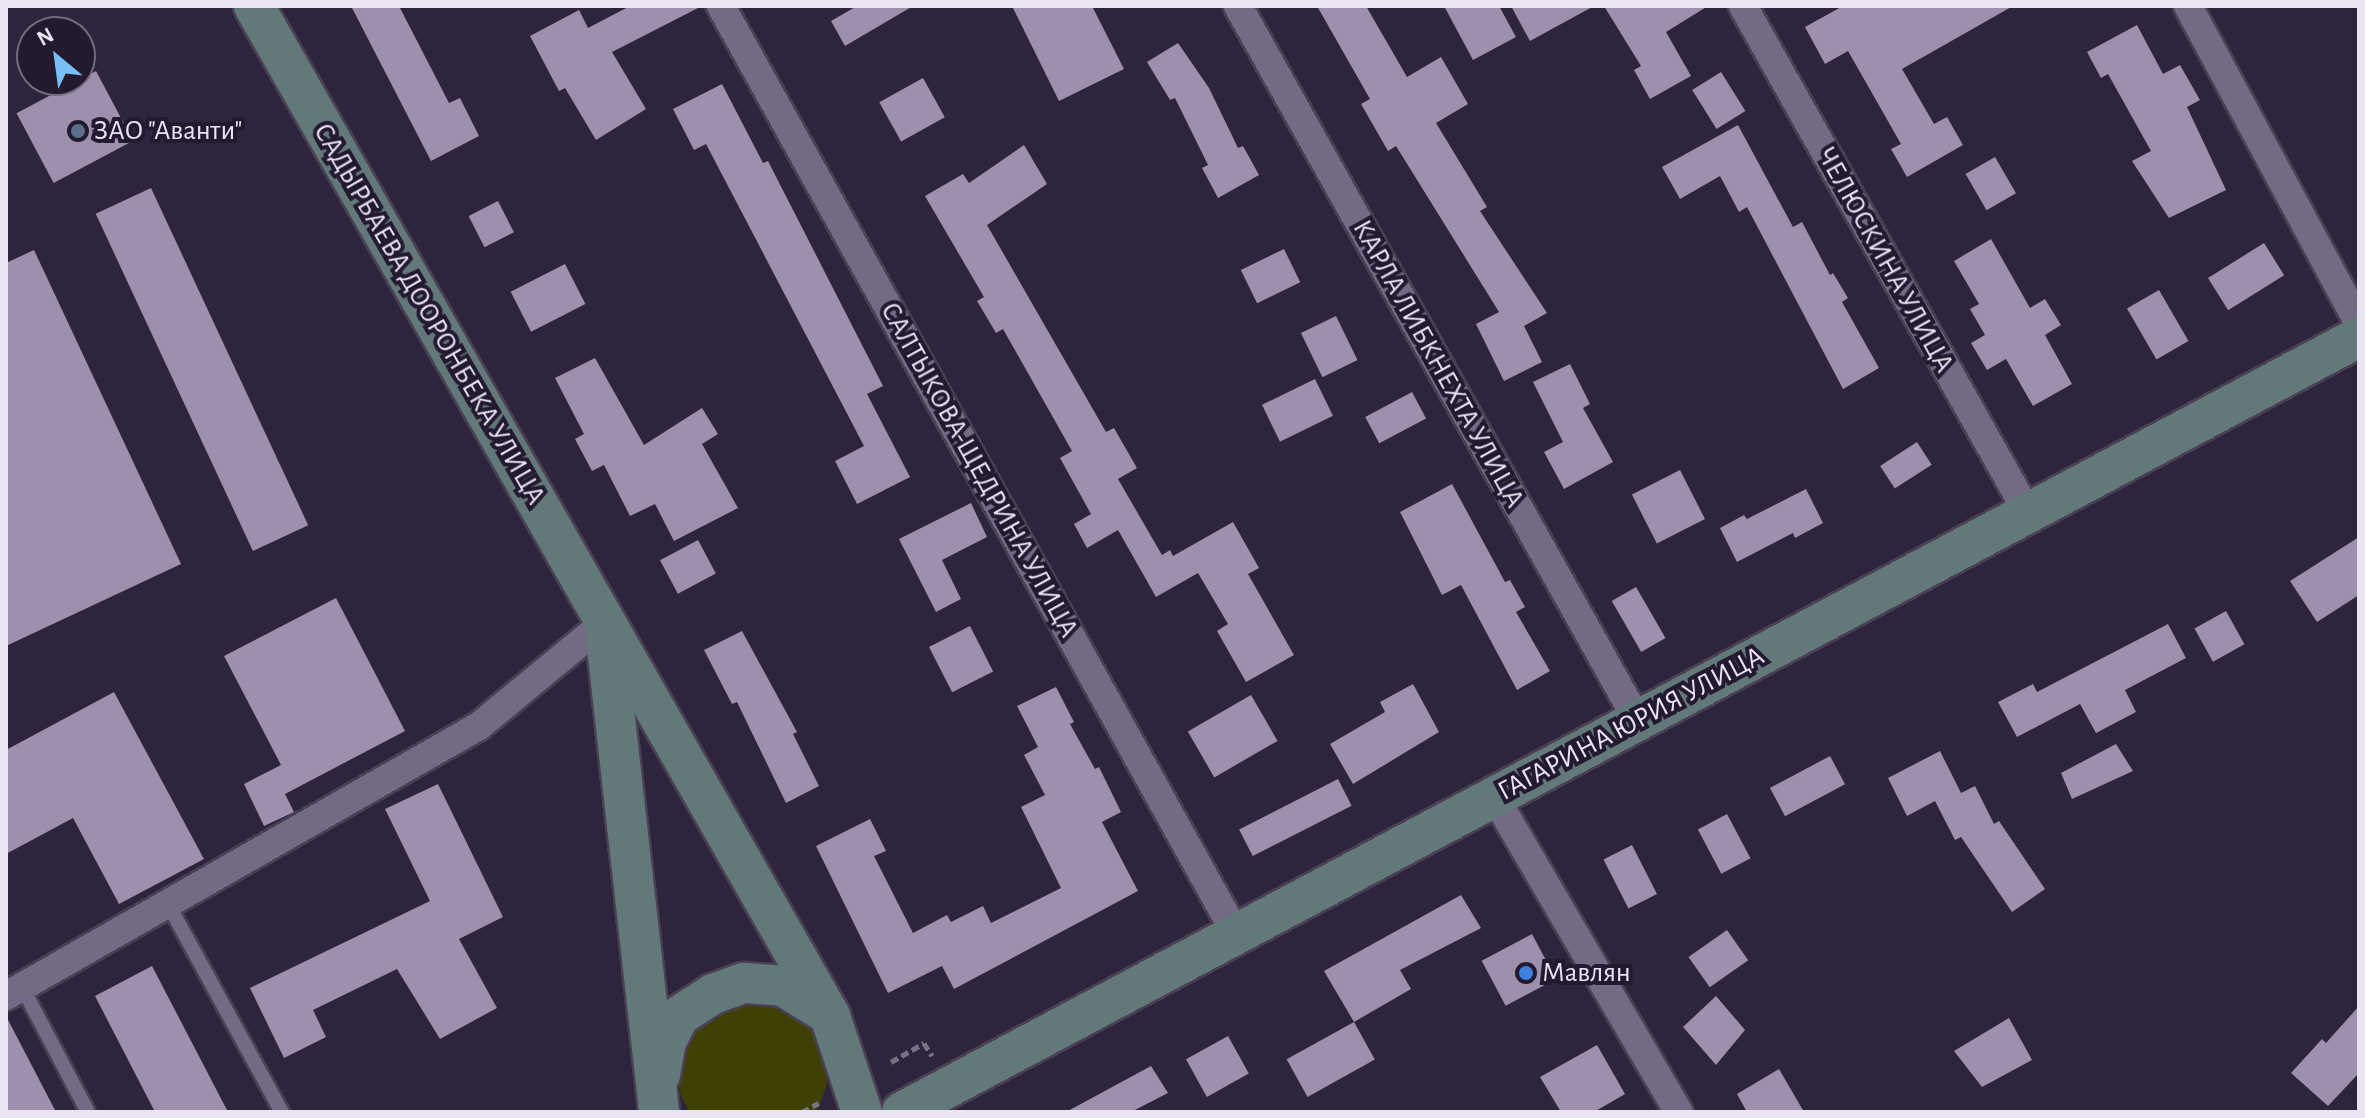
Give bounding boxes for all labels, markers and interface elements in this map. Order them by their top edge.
north arrow [16,16,96,96]
text: N [33,23,57,50]
place label: ЗАО "Аванти" [94,114,242,148]
street label: САДЫРБАЕВА ДООРОНБЕКА УЛИЦА [306,117,552,511]
marker: ЗАО "Аванти" [69,122,87,140]
street label: ЧЕЛЮСКИНА УЛИЦА [1809,141,1961,379]
street label: КАРЛА ЛИБКНЕХТА УЛИЦА [1345,214,1531,514]
street label: САЛТЫКОВА-ЩЕДРИНА УЛИЦА [873,297,1085,643]
street label: ГАГАРИНА ЮРИЯ УЛИЦА [1492,640,1770,808]
place label: Мавлян [1542,956,1631,990]
marker: Мавлян [1517,964,1535,982]

